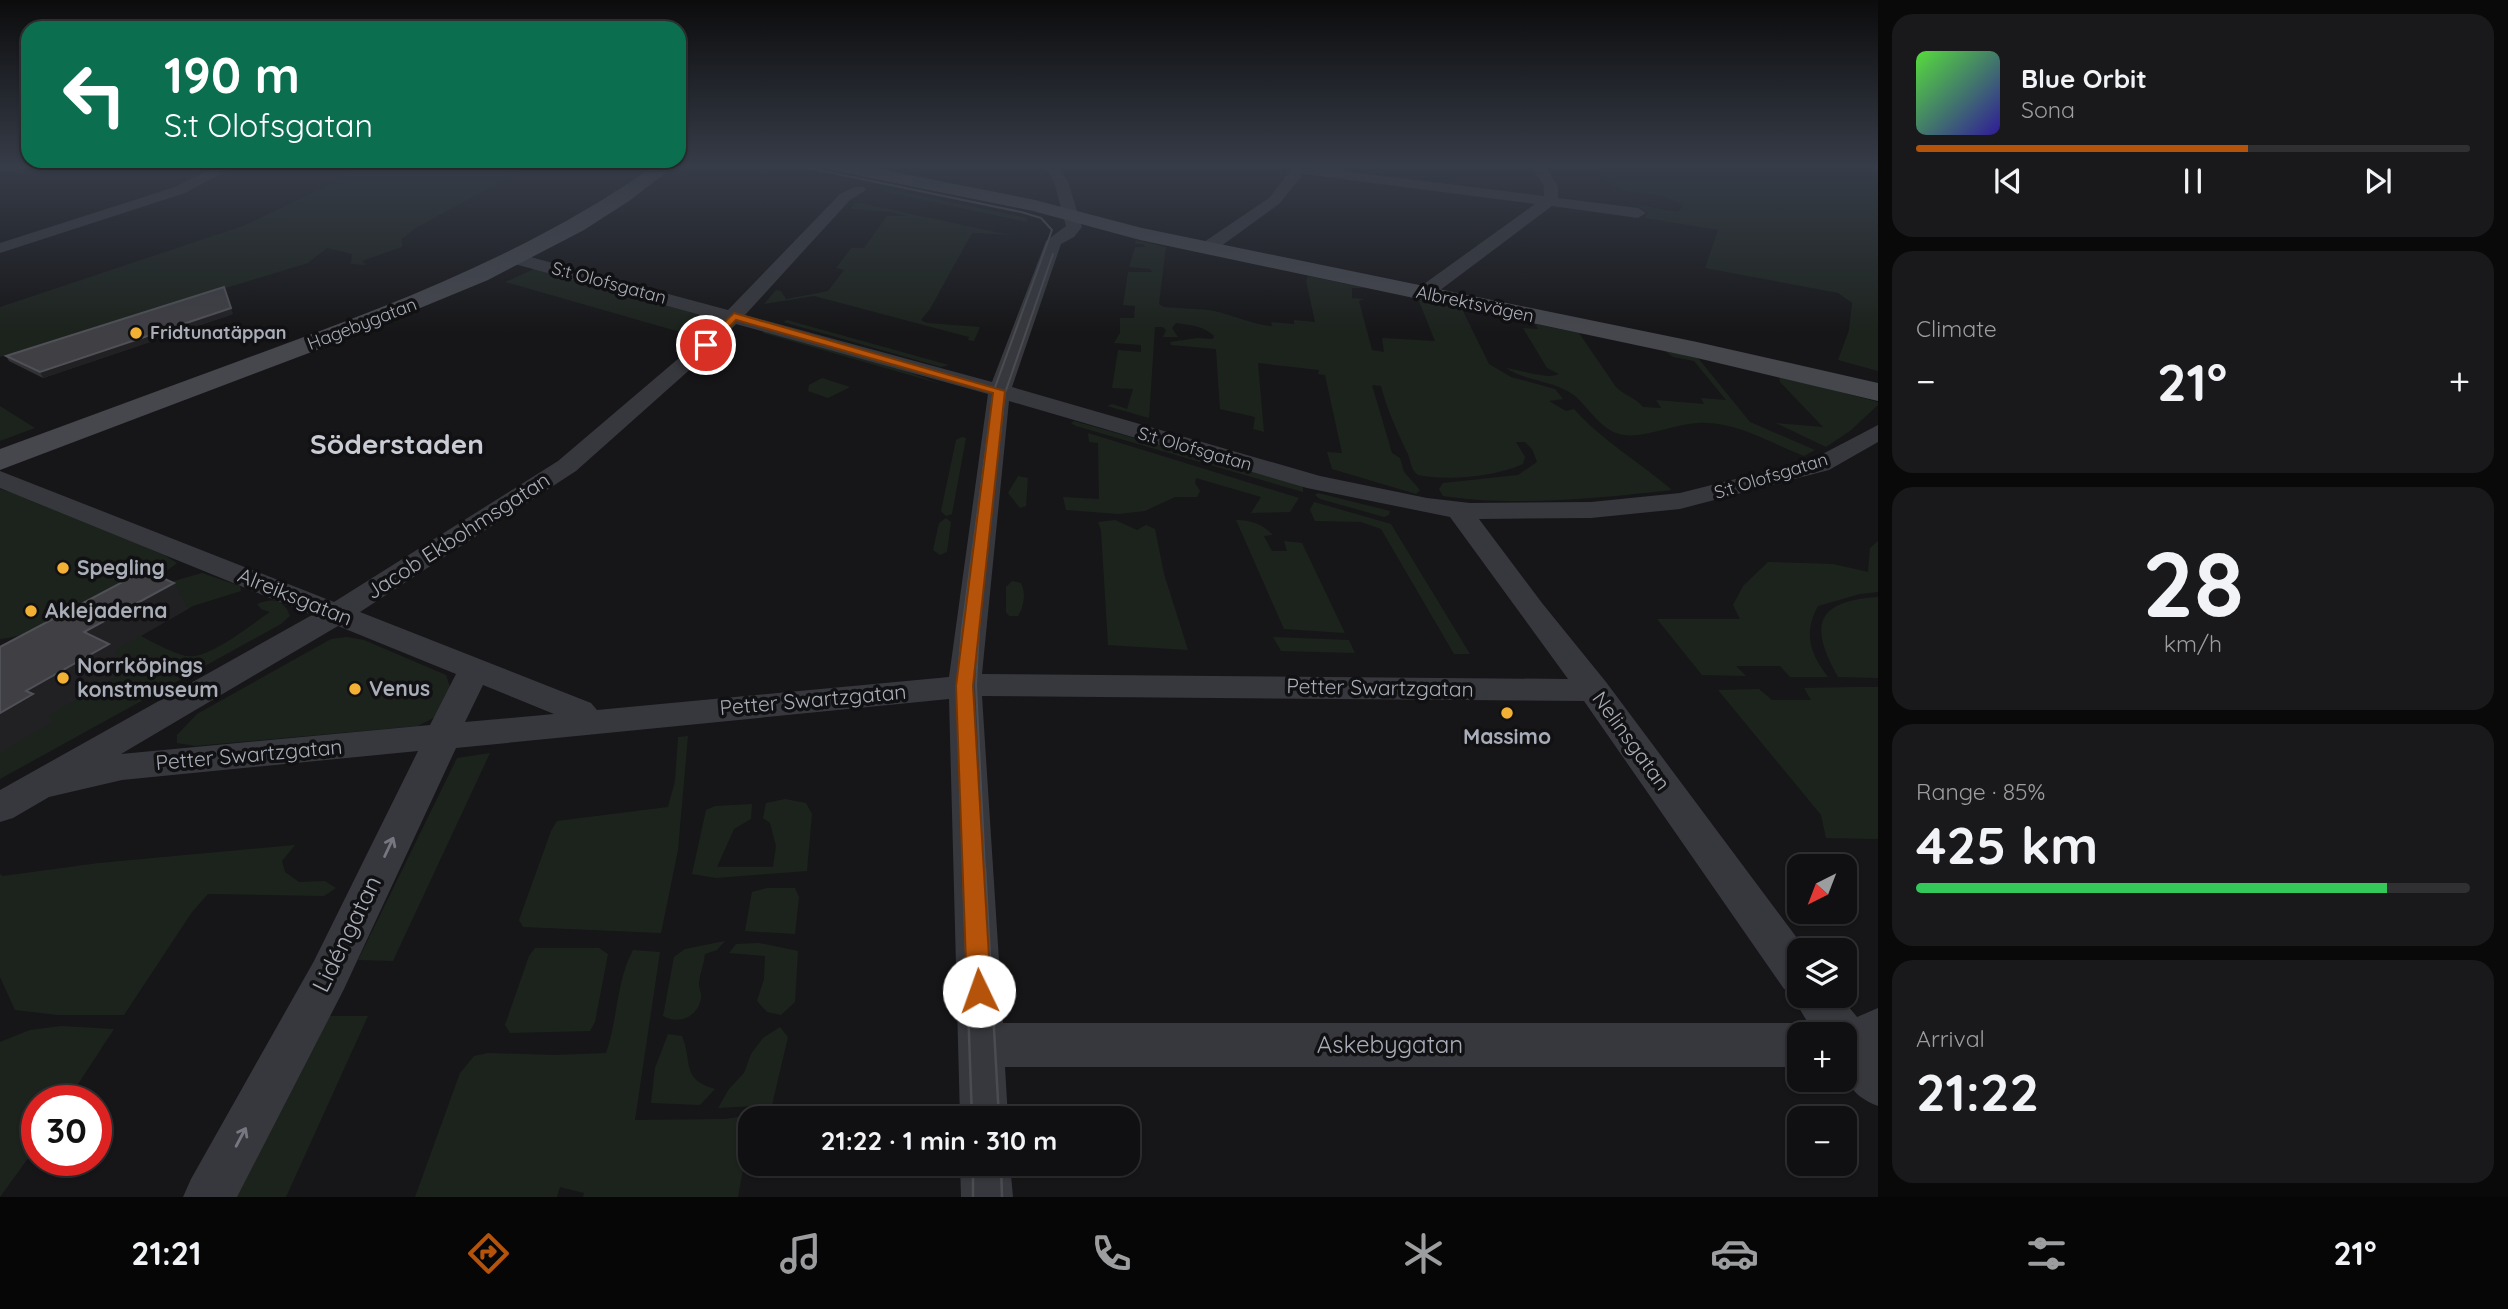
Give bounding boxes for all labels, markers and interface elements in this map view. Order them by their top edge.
text: 190 m [164,44,300,105]
icon: left [49,49,140,140]
text: Blue Orbit [2021,62,2147,95]
text: Sona [2021,95,2075,124]
text: S:t Olofsgatan [164,105,373,145]
icon: previous [1989,162,2027,200]
icon: pause [2174,162,2212,200]
icon: next [2359,162,2397,200]
street label: S:t Olofsgatan [549,256,669,309]
street label: Albrektsvägen [1414,280,1536,327]
street label: Hagebygatan [304,292,420,355]
text: Climate [1916,314,1997,343]
pin [676,315,736,375]
place label: Fridtunatäppan [150,321,287,344]
marker: Fridtunatäppan [128,325,144,341]
icon: arrive [687,326,725,364]
text: 21° [2157,349,2227,414]
text: − [1916,357,1936,405]
text: + [2449,357,2470,405]
street label: S:t Olofsgatan [1135,421,1255,476]
district label: Söderstaden [310,426,484,461]
street label: S:t Olofsgatan [1711,447,1830,504]
street label: Jacob Ekbohmsgatan [361,466,554,604]
text: 28 [2142,526,2244,640]
place label: Spegling [77,554,165,580]
marker: Spegling [55,560,71,576]
street label: Alreiksgatan [234,561,356,631]
place label: Aklejaderna [45,597,167,623]
marker: Aklejaderna [23,603,39,619]
text: km/h [2164,629,2222,658]
place label: Norrköpings konstmuseum [77,652,219,702]
marker: Norrköpings konstmuseum [55,670,71,686]
street label: Petter Swartzgatan [1286,672,1474,702]
place label: Venus [369,675,430,701]
street label: Petter Swartzgatan [718,678,907,720]
marker: Venus [347,681,363,697]
street label: Nelinsgatan [1587,686,1676,795]
marker: Massimo [1499,705,1515,721]
place label: Massimo [1463,723,1551,749]
street label: Petter Swartzgatan [154,733,343,775]
text: Range · 85% [1916,777,2045,806]
text: 425 km [1916,812,2098,877]
one-way arrow [383,837,396,858]
north arrow [1787,854,1857,924]
map controls [1787,854,1857,1176]
street label: Lidéngatan [305,870,387,997]
button: layers [1787,938,1857,1008]
position arrow [942,954,1016,1028]
button: + [1787,1022,1857,1092]
text: Arrival [1916,1024,1985,1053]
street label: Askebygatan [1317,1029,1463,1059]
text: 21:22 [1916,1059,2039,1124]
speed limit sign: 30 [21,1085,112,1176]
button: − [1787,1106,1857,1176]
text: 21:22 · 1 min · 310 m [821,1124,1057,1157]
one-way arrow [235,1127,249,1148]
icon: directions [464,1229,513,1278]
icon: music [776,1229,825,1278]
icon: phone [1087,1229,1136,1278]
icon: climate [1399,1229,1448,1278]
icon: car [1710,1229,1759,1278]
icon: filters [2022,1229,2071,1278]
text: 21:21 [131,1233,201,1273]
text: 21° [2333,1233,2377,1273]

